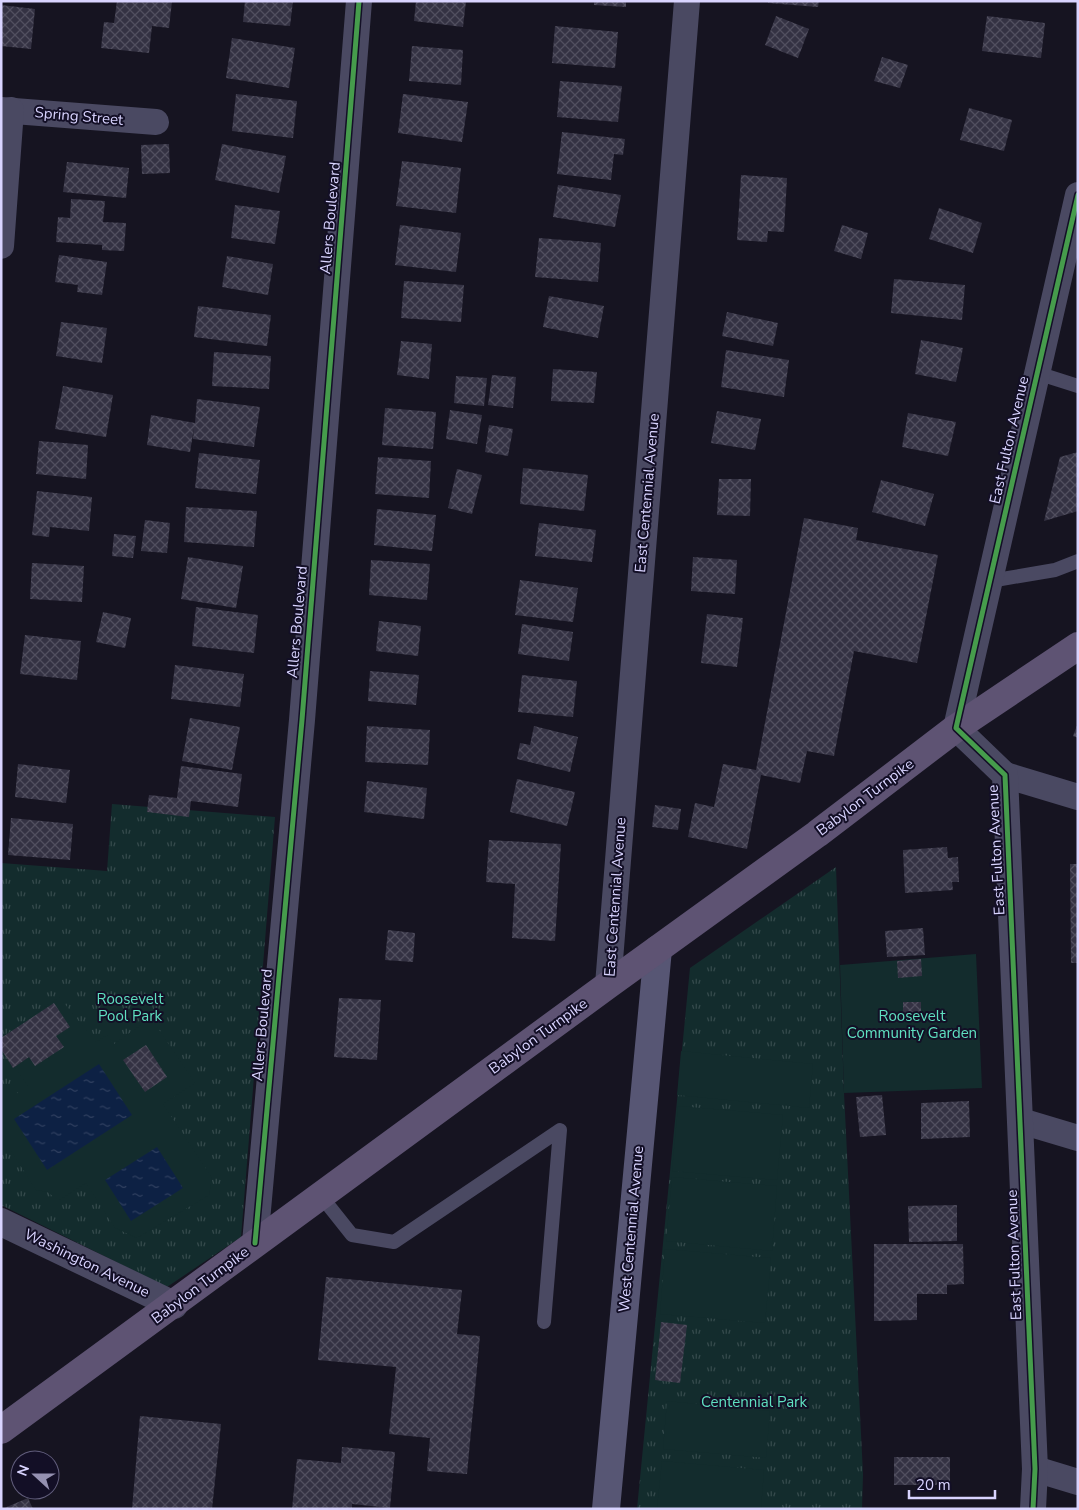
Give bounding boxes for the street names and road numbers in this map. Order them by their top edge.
street label: Spring Street [34,102,125,130]
street label: Allers Boulevard [315,161,345,275]
street label: East Fulton Avenue [985,374,1033,506]
street label: East Centennial Avenue [630,412,664,574]
street label: Allers Boulevard [282,565,312,679]
street label: Babylon Turnpike [812,754,918,840]
street label: East Fulton Avenue [983,784,1009,916]
street label: East Centennial Avenue [599,817,631,977]
street label: Allers Boulevard [247,968,277,1082]
street label: Babylon Turnpike [485,993,591,1079]
street label: West Centennial Avenue [614,1145,648,1313]
street label: East Fulton Avenue [1002,1189,1026,1321]
street label: Washington Avenue [21,1224,153,1302]
street label: Babylon Turnpike [147,1242,253,1328]

